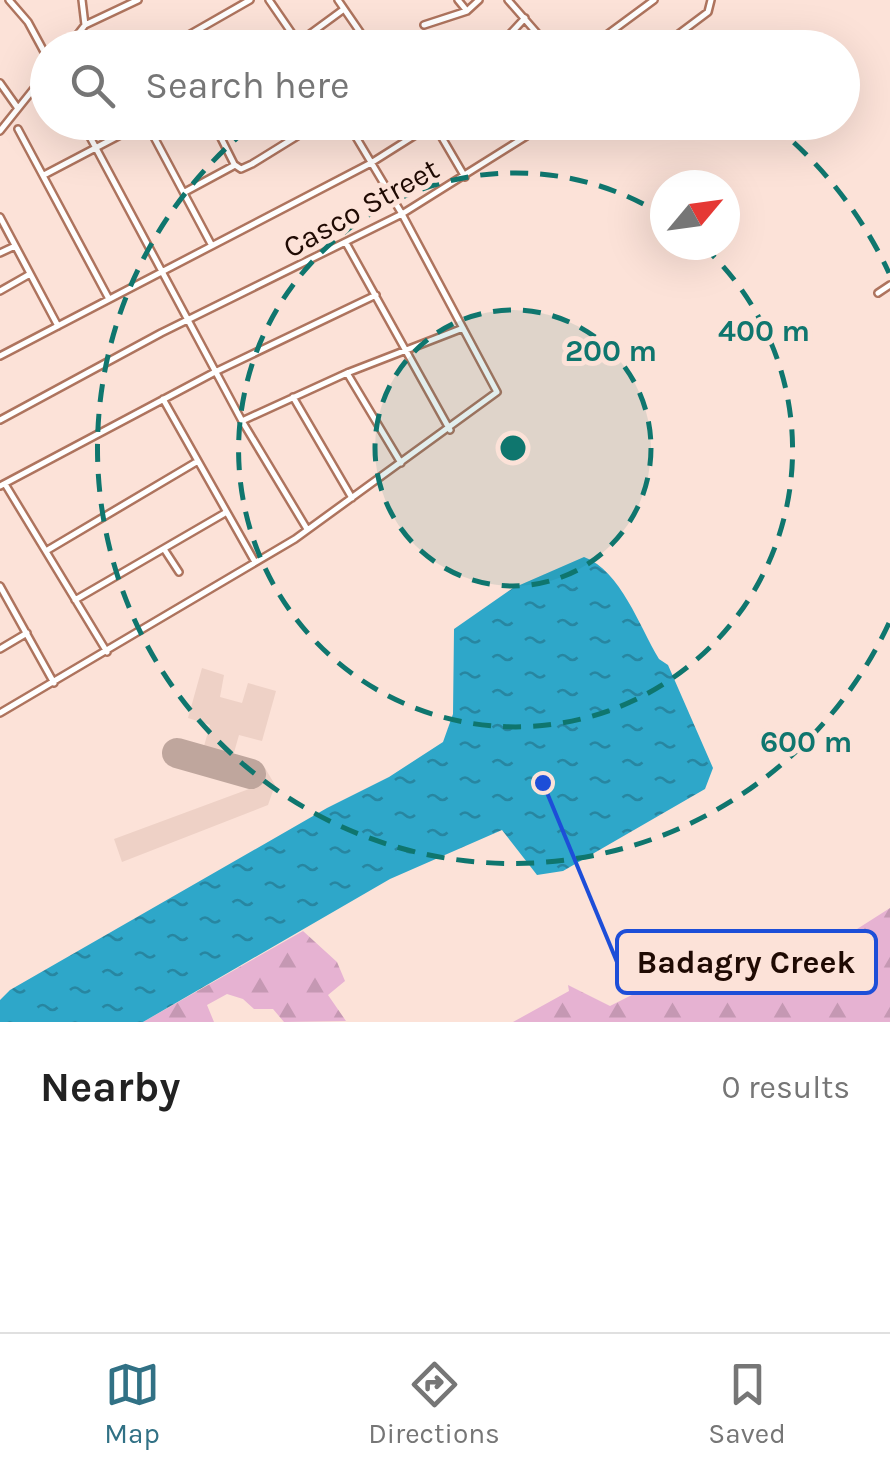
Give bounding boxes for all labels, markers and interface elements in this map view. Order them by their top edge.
search box [30,30,860,140]
icon: search [65,58,120,113]
text: Search here [145,63,349,108]
street label: Casco Street [277,151,445,265]
north arrow [650,170,740,260]
text: 400 m [718,313,810,349]
text: 200 m [565,333,657,369]
centre of rings [495,430,531,466]
text: 600 m [760,724,852,760]
callout: Badagry Creek [617,931,876,993]
text: Badagry Creek [637,944,856,981]
text: Nearby [40,1062,180,1112]
text: 0 results [721,1069,850,1106]
tab: Map [104,1357,160,1450]
tab: Directions [368,1357,500,1450]
tab: Saved [708,1357,786,1450]

